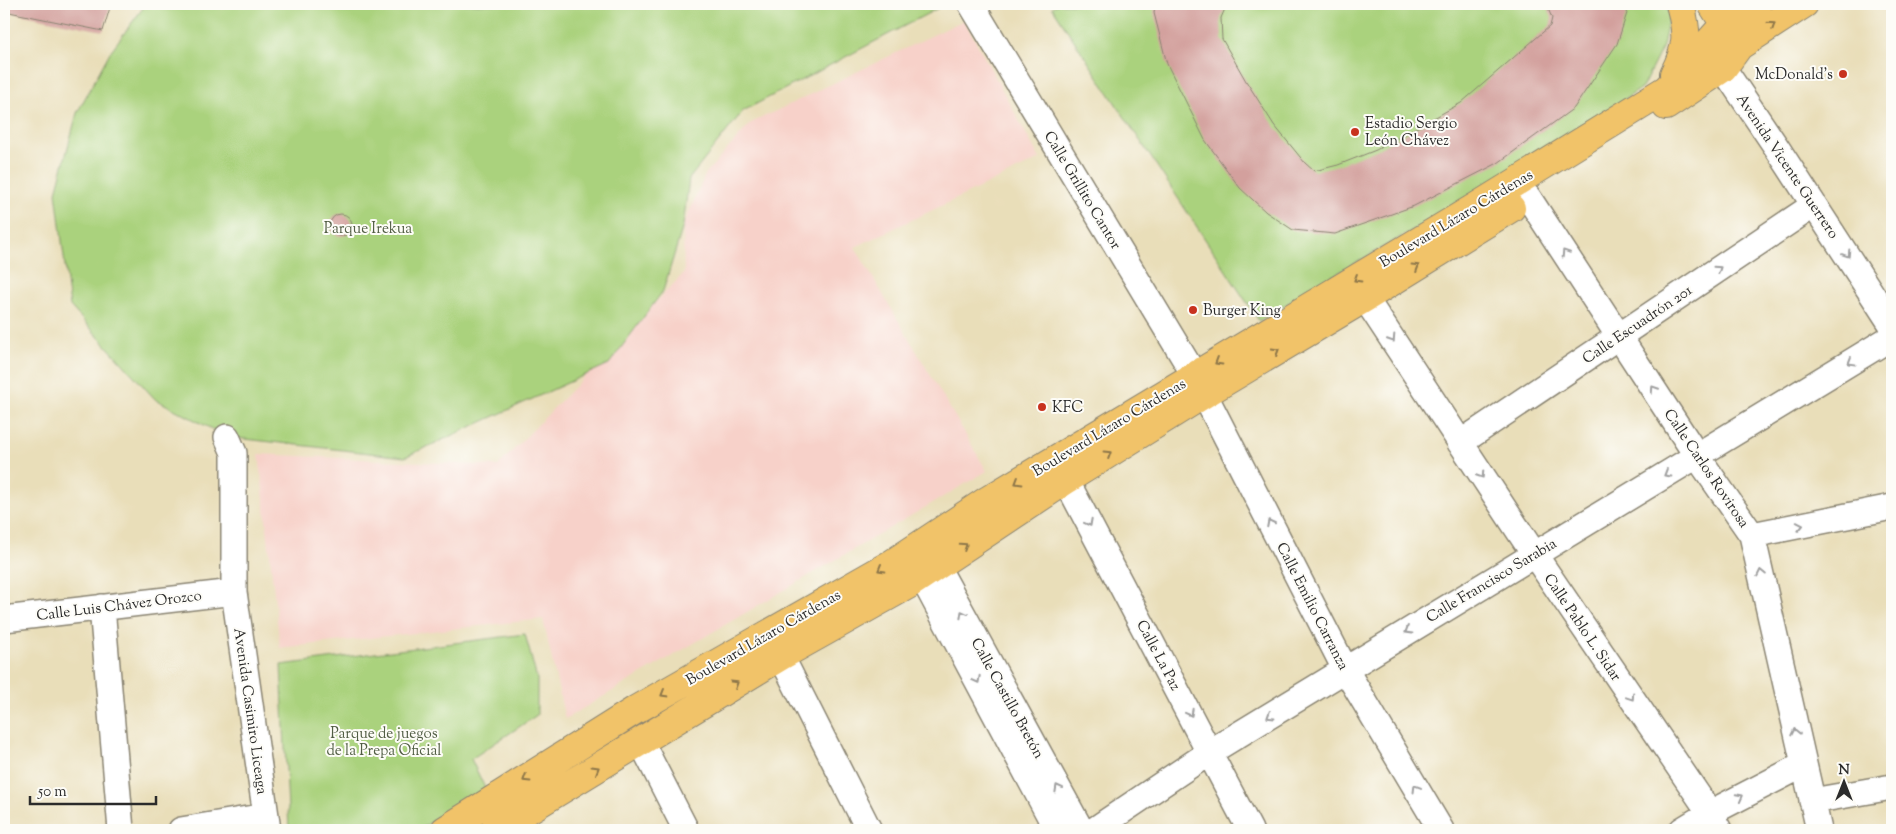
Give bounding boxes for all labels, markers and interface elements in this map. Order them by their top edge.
one-way arrow [1766,22,1776,31]
place label: McDonald's [1755,65,1833,86]
marker: McDonald's [1837,68,1849,80]
street label: Avenida Vicente Guerrero [1730,90,1843,243]
place label: Estadio Sergio León Chávez [1365,114,1457,152]
marker: Estadio Sergio León Chávez [1349,126,1361,138]
street label: Calle Grillito Cantor [1038,128,1126,254]
street label: Boulevard Lázaro Cárdenas [1376,165,1537,273]
park label: Parque Irekua [324,219,412,240]
one-way arrow [1562,249,1571,259]
one-way arrow [1840,249,1850,258]
one-way arrow [1410,264,1419,274]
one-way arrow [1712,266,1722,275]
one-way arrow [1353,272,1362,282]
street label: Calle Escuadrón 201 [1579,281,1697,370]
place label: Burger King [1203,301,1281,322]
marker: Burger King [1187,304,1199,316]
one-way arrow [1386,333,1395,343]
one-way arrow [1271,348,1280,358]
one-way arrow [1214,356,1223,366]
one-way arrow [1847,356,1856,366]
street label: Boulevard Lázaro Cárdenas [1029,374,1190,482]
one-way arrow [1651,385,1660,395]
place label: KFC [1052,398,1083,419]
marker: KFC [1036,401,1048,413]
street label: Calle Carlos Rovirosa [1658,405,1753,533]
one-way arrow [1102,451,1111,461]
one-way arrow [1663,468,1672,478]
one-way arrow [1475,470,1485,479]
one-way arrow [1014,476,1023,486]
one-way arrow [1083,518,1093,527]
one-way arrow [1266,519,1276,528]
one-way arrow [1796,521,1804,531]
street label: Calle Francisco Sarabia [1422,534,1561,629]
street label: Calle Emilio Carranza [1270,539,1353,674]
one-way arrow [959,543,968,553]
one-way arrow [877,563,886,573]
one-way arrow [1756,569,1766,577]
street label: Calle Pablo L. Sidar [1538,570,1626,686]
street label: Boulevard Lázaro Cárdenas [682,585,845,691]
street label: Calle Luis Chávez Orozco [35,586,203,627]
one-way arrow [959,611,969,620]
street label: Calle La Paz [1130,617,1185,695]
one-way arrow [1405,624,1414,634]
street label: Avenida Casimiro Liceaga [227,627,272,796]
street label: Calle Castillo Bretón [965,635,1049,763]
one-way arrow [971,675,981,684]
one-way arrow [730,681,739,691]
one-way arrow [660,687,669,697]
one-way arrow [1625,691,1634,701]
one-way arrow [1184,708,1194,717]
one-way arrow [1266,709,1275,719]
park label: Parque de juegos de la Prepa Oficial [326,724,442,762]
one-way arrow [1791,727,1801,736]
north arrow [1818,756,1868,806]
text: N [1838,761,1850,781]
one-way arrow [591,765,600,775]
one-way arrow [522,773,531,783]
scale bar [30,774,156,806]
text: 50 m [37,782,67,803]
one-way arrow [1054,784,1064,793]
one-way arrow [1412,785,1422,794]
one-way arrow [1735,793,1744,803]

